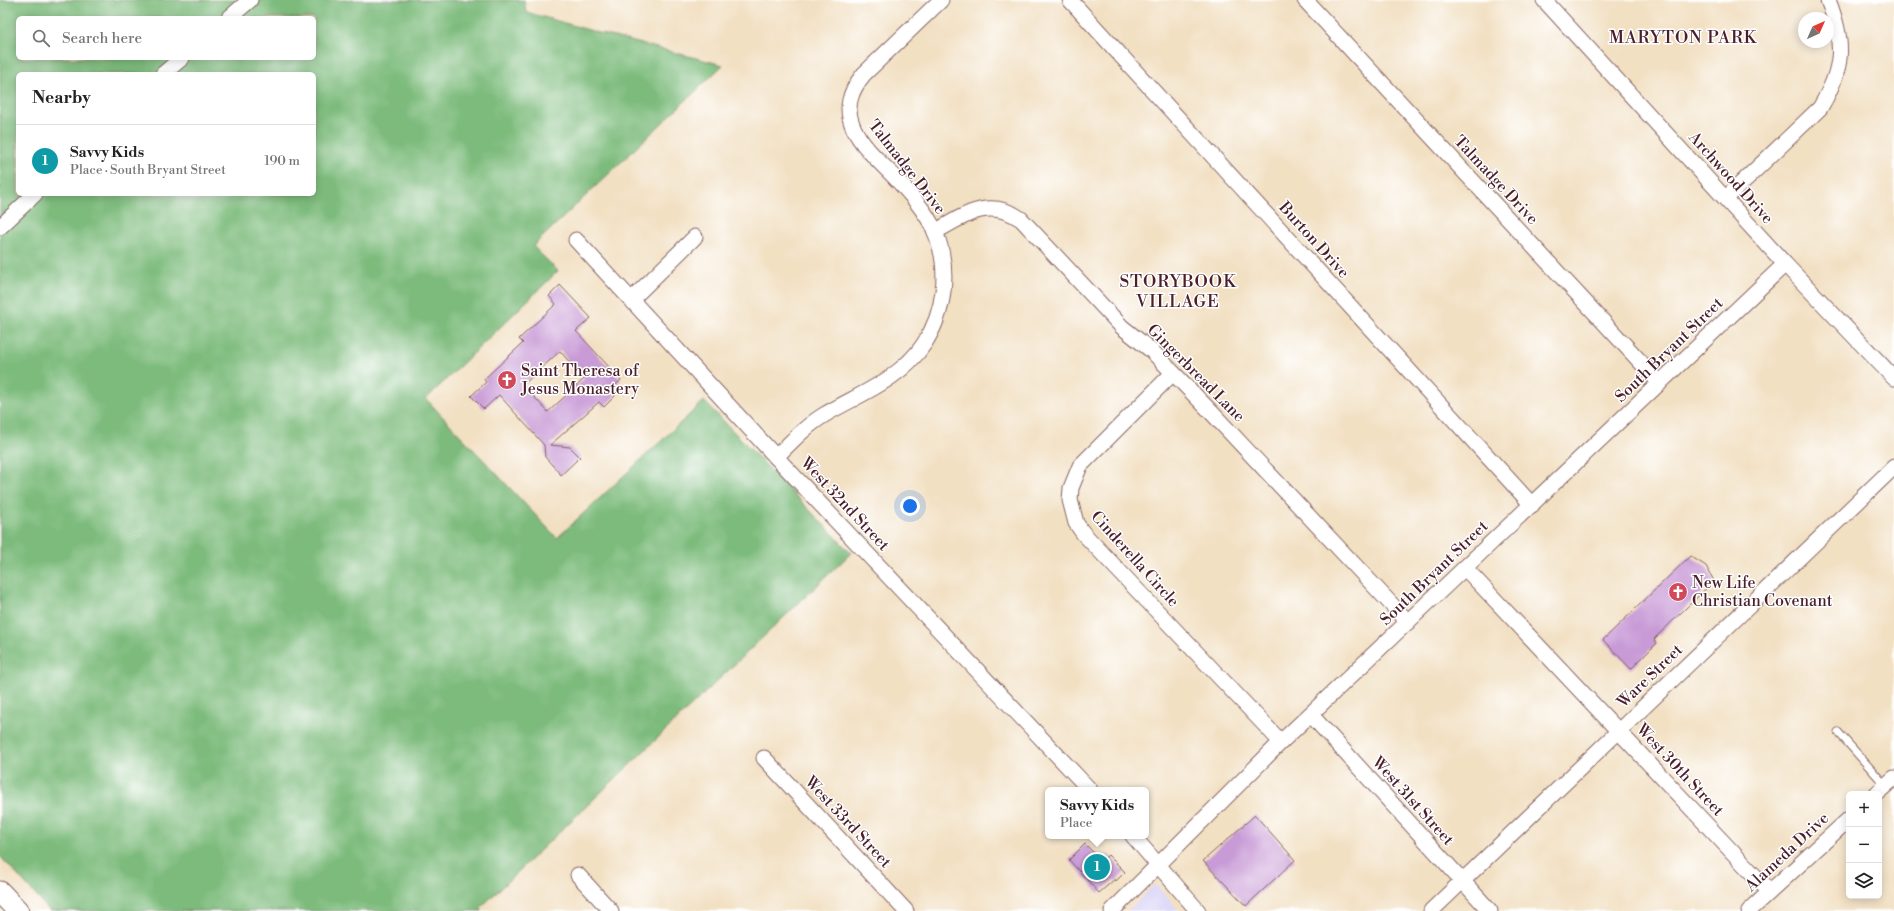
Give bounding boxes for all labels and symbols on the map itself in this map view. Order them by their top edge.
north arrow [1798,12,1834,48]
district label: MARYTON PARK [1609,27,1758,49]
street label: Talmadge Drive [864,116,950,218]
street label: Archwood Drive [1684,127,1778,228]
street label: Talmadge Drive [1450,131,1542,229]
street label: Burton Drive [1274,197,1353,282]
district label: STORYBOOK VILLAGE [1119,271,1237,313]
street label: South Bryant Street [1611,293,1727,407]
street label: Gingerbread Lane [1143,320,1249,426]
place label: Saint Theresa of Jesus Monastery [520,361,640,399]
church icon: Saint Theresa of Jesus Monastery [496,369,518,391]
street label: West 32nd Street [796,452,894,555]
your location [900,496,920,516]
street label: Cinderella Circle [1087,507,1183,611]
street label: South Bryant Street [1376,516,1492,630]
place label: New Life Christian Covenant [1692,573,1833,611]
church icon: New Life Christian Covenant [1667,581,1689,603]
street label: Ware Street [1612,640,1687,713]
street label: West 30th Street [1631,719,1728,821]
street label: West 31st Street [1367,752,1458,850]
street label: West 33rd Street [800,771,896,872]
street label: Alameda Drive [1740,808,1833,897]
pin: 1 [1084,852,1110,882]

